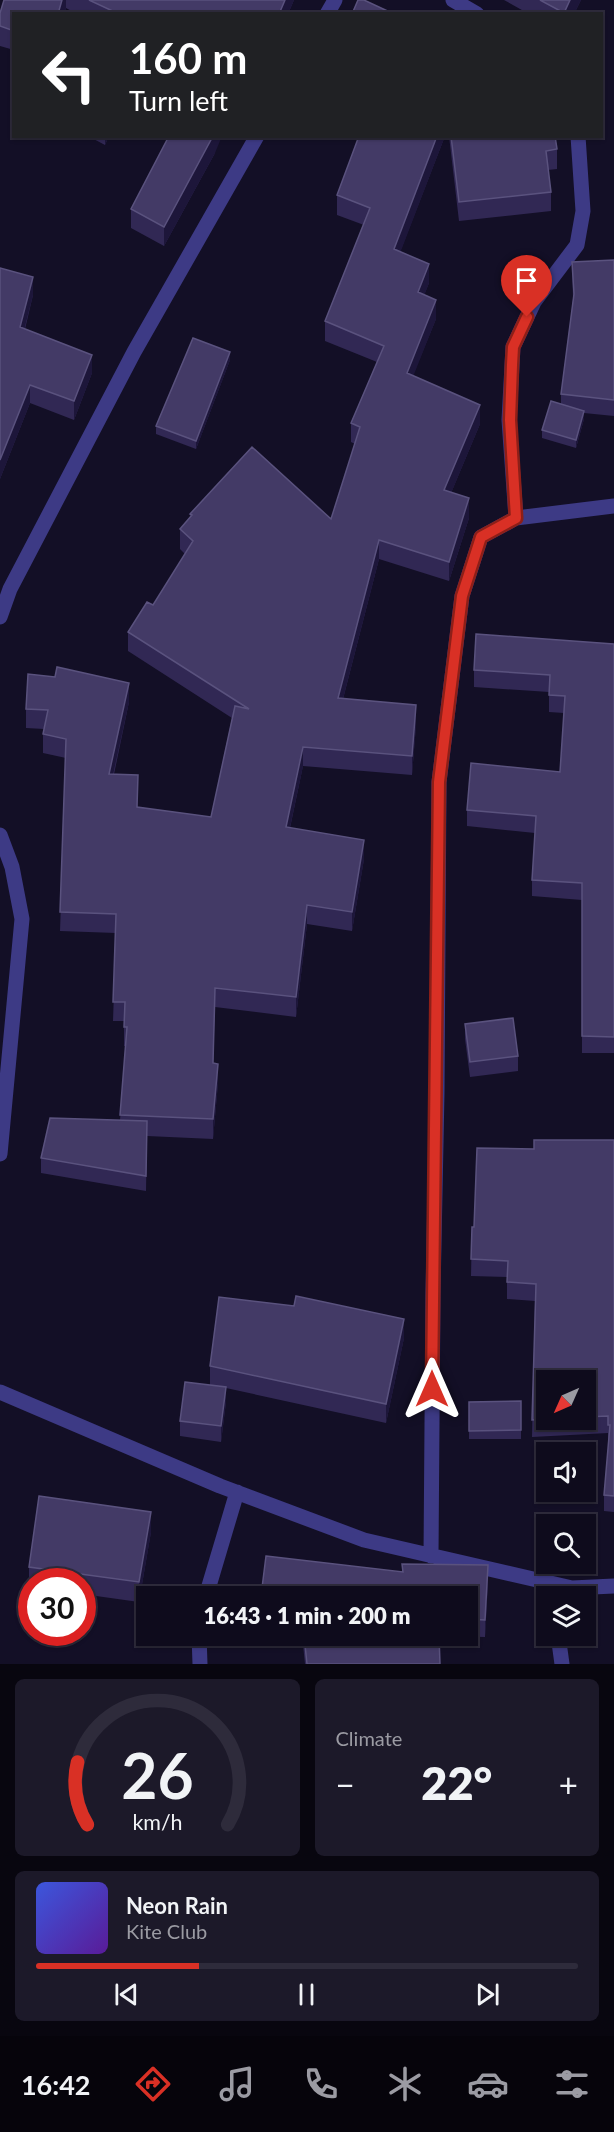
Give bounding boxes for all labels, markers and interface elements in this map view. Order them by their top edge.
text: 160 m [129,33,247,83]
icon: left [30,36,108,114]
text: Turn left [129,84,228,117]
pin [501,255,552,317]
icon: arrive [510,264,543,297]
position arrow [400,1357,464,1421]
north arrow [536,1370,596,1430]
map controls [536,1370,596,1646]
button: sound [536,1442,596,1502]
button: search [536,1514,596,1574]
speed limit sign: 30 [18,1568,96,1646]
button: layers [536,1586,596,1646]
text: 16:43 · 1 min · 200 m [204,1602,410,1629]
text: Climate [336,1726,402,1750]
text: 26 [121,1737,193,1812]
text: 22° [421,1756,492,1810]
text: − [336,1764,355,1804]
text: + [559,1764,578,1804]
text: km/h [132,1809,182,1835]
text: Neon Rain [126,1892,228,1919]
text: Kite Club [126,1919,207,1943]
icon: previous [110,1978,143,2011]
icon: pause [290,1978,323,2011]
icon: next [471,1978,504,2011]
icon: directions [132,2063,174,2105]
icon: music [216,2063,258,2105]
icon: phone [300,2063,342,2105]
icon: climate [384,2063,426,2105]
icon: car [467,2063,509,2105]
icon: filters [551,2063,593,2105]
text: 16:42 [21,2068,90,2101]

